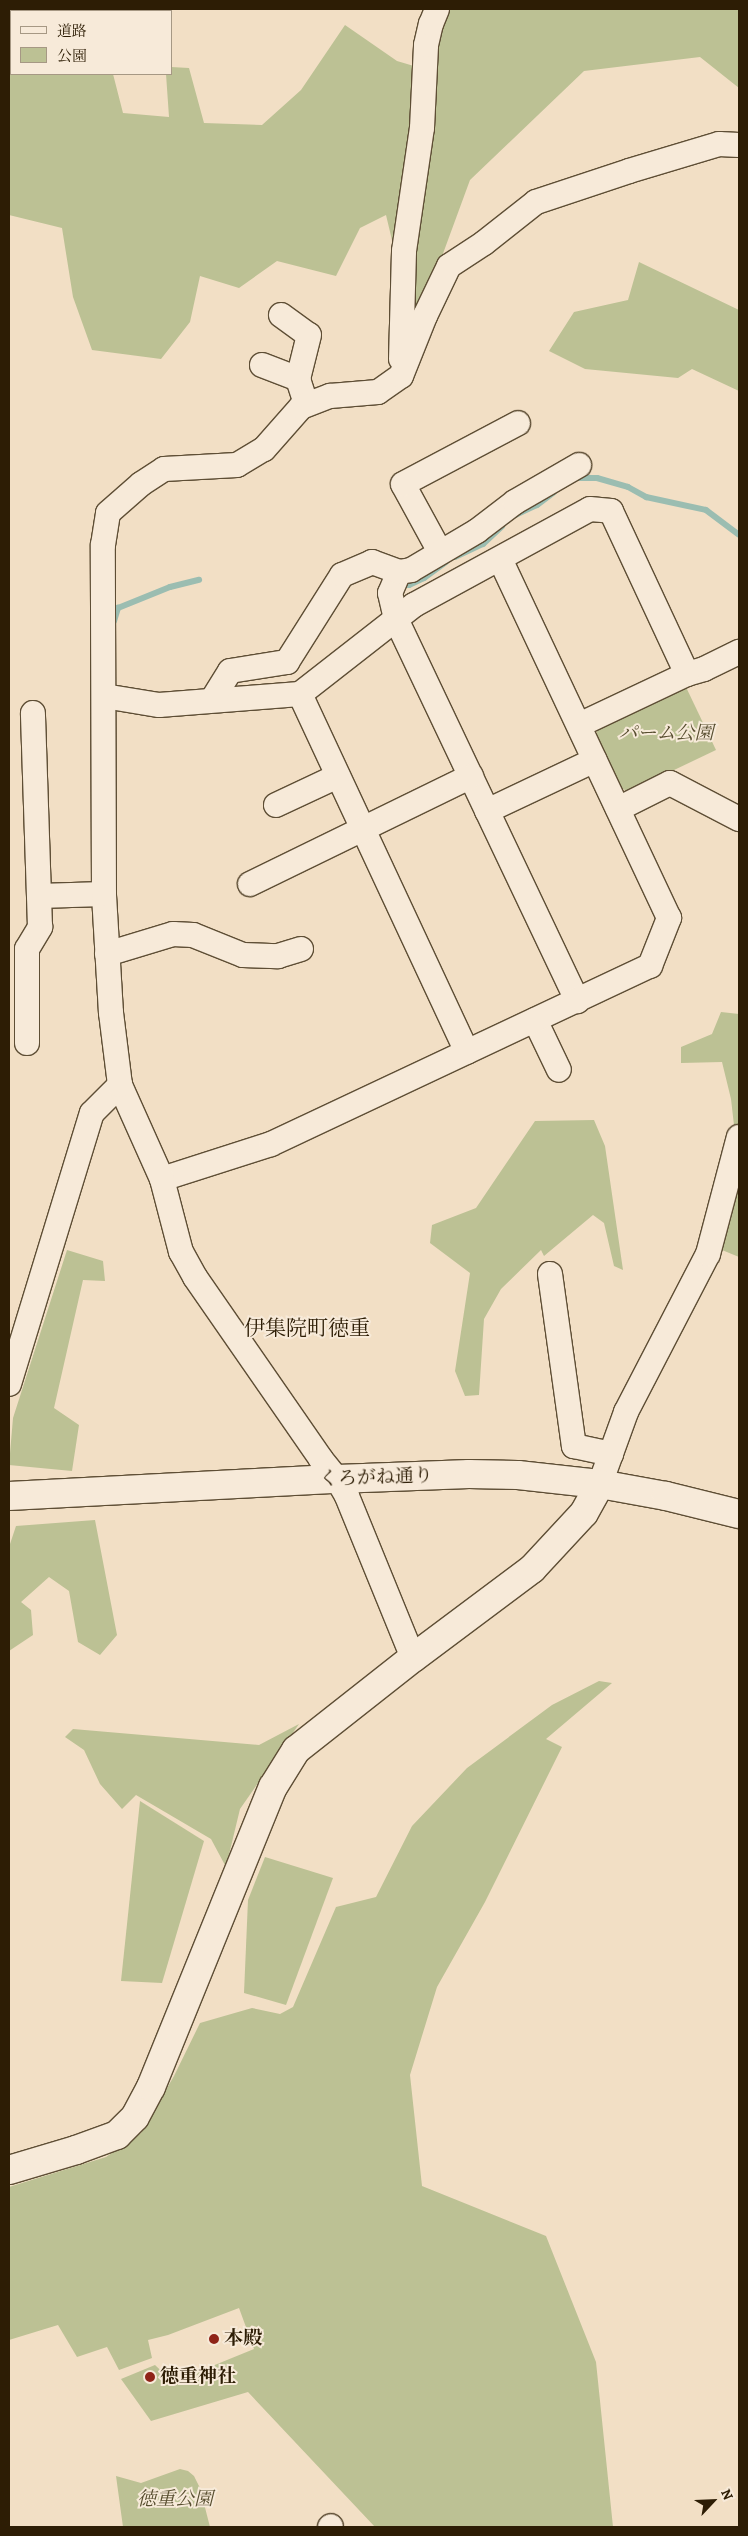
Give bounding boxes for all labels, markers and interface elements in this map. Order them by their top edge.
legend [10,10,172,75]
text: 道路 [57,21,87,41]
text: 公園 [57,46,87,66]
park label: パーム公園 [619,723,713,745]
district label: 伊集院町徳重 [244,1315,370,1341]
street label: くろがね通り [319,1465,433,1491]
place label: 本殿 [224,2328,262,2350]
marker: 本殿 [208,2333,220,2345]
place label: 徳重神社 [160,2366,236,2388]
marker: 徳重神社 [144,2371,156,2383]
north arrow [688,2476,738,2526]
text: N [716,2486,738,2503]
park label: 徳重公園 [137,2489,213,2511]

